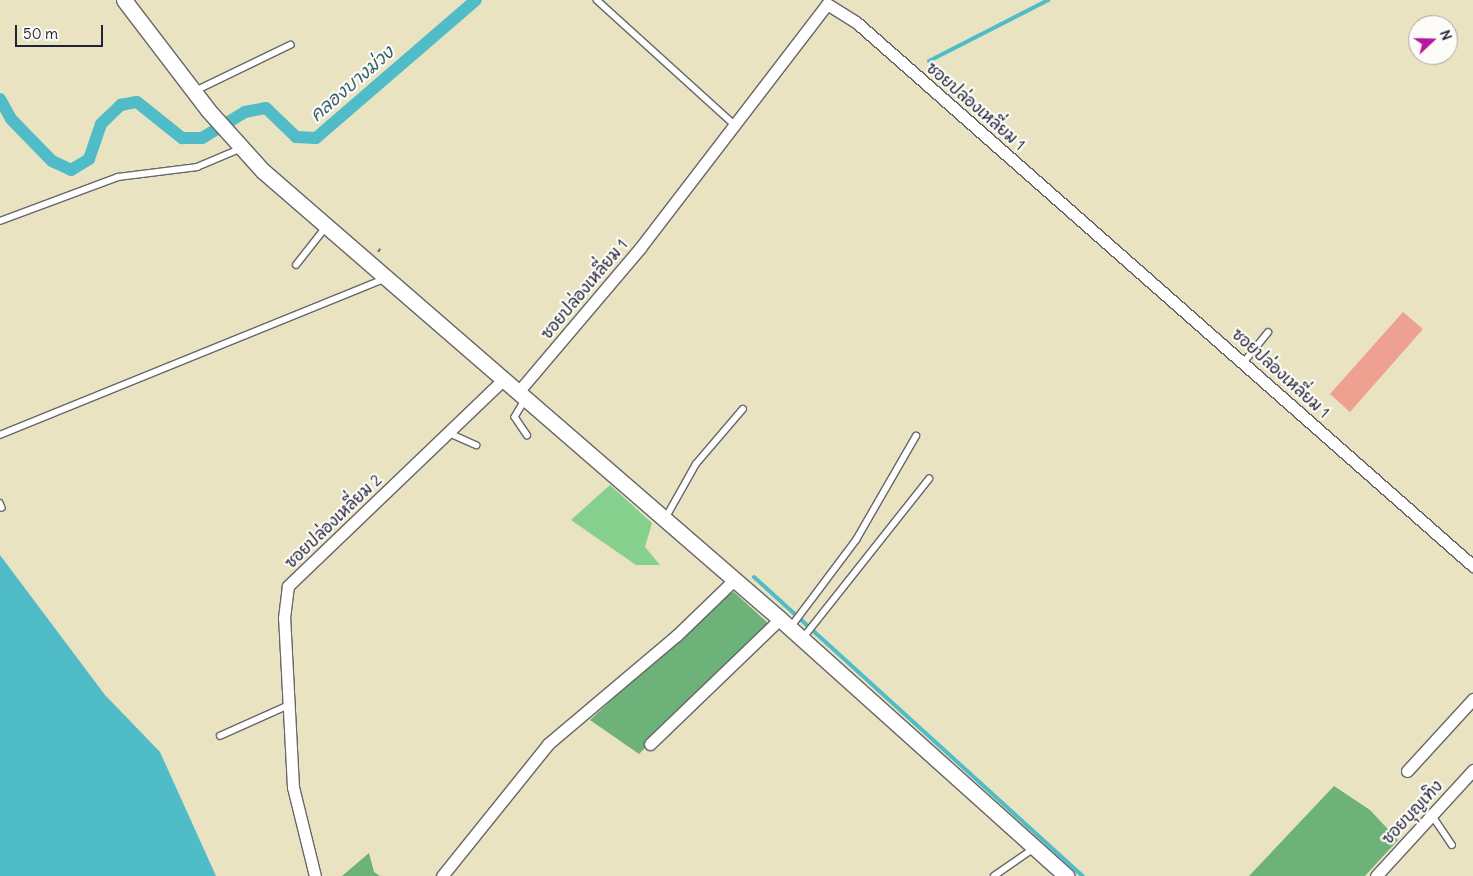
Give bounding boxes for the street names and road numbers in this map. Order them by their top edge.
street label: ซอยปล่องเหลี่ยม 1 [923,58,1029,154]
street label: ซอยปล่องเหลี่ยม 1 [537,235,631,343]
street label: ซอยปล่องเหลี่ยม 1 [1228,324,1334,422]
street label: ซอยปล่องเหลี่ยม 2 [281,470,385,572]
street label: ซอยบุญเทิง [1378,776,1446,848]

